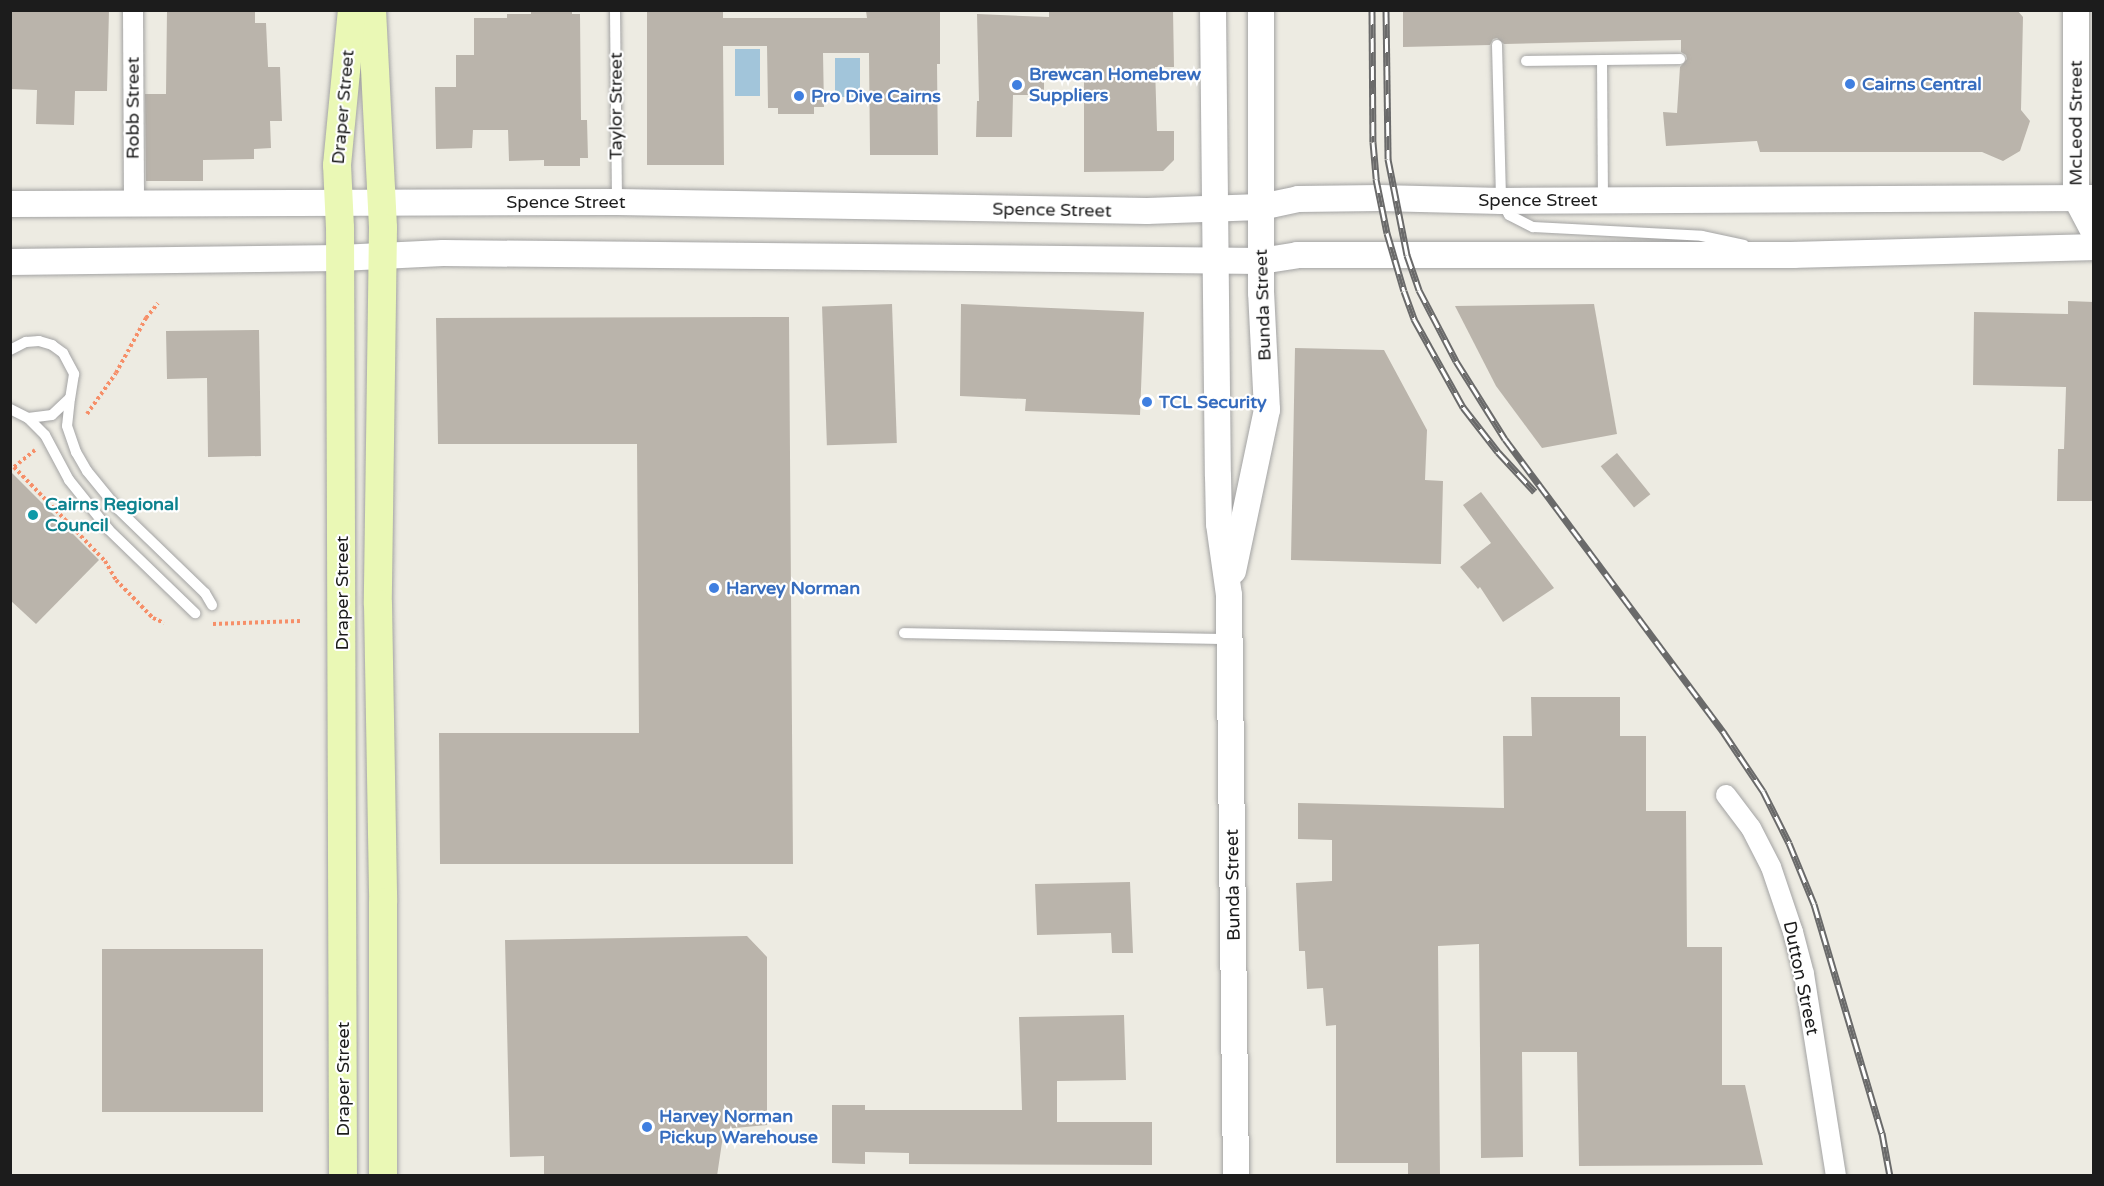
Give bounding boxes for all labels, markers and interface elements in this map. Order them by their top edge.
street label: Draper Street [327,49,359,165]
street label: Taylor Street [605,52,627,160]
street label: Robb Street [122,57,144,159]
street label: McLeod Street [2065,60,2087,186]
place label: Brewcan Homebrew Suppliers [1029,64,1201,106]
place label: Cairns Central [1862,73,1982,95]
marker: Cairns Central [1843,77,1857,91]
marker: Brewcan Homebrew Suppliers [1010,78,1024,92]
place label: Pro Dive Cairns [811,85,941,107]
marker: Pro Dive Cairns [792,89,806,103]
street label: Spence Street [1478,189,1598,211]
street label: Spence Street [506,191,626,213]
street label: Spence Street [992,198,1112,222]
street label: Bunda Street [1250,249,1276,361]
place label: TCL Security [1159,391,1267,413]
marker: TCL Security [1140,395,1154,409]
place label: Cairns Regional Council [45,494,179,536]
marker: Cairns Regional Council [26,508,40,522]
street label: Draper Street [331,536,353,650]
place label: Harvey Norman [726,577,860,599]
marker: Harvey Norman [707,581,721,595]
street label: Bunda Street [1221,829,1245,941]
street label: Dutton Street [1778,919,1824,1037]
street label: Draper Street [332,1022,354,1136]
place label: Harvey Norman Pickup Warehouse [659,1106,818,1148]
marker: Harvey Norman Pickup Warehouse [640,1120,654,1134]

